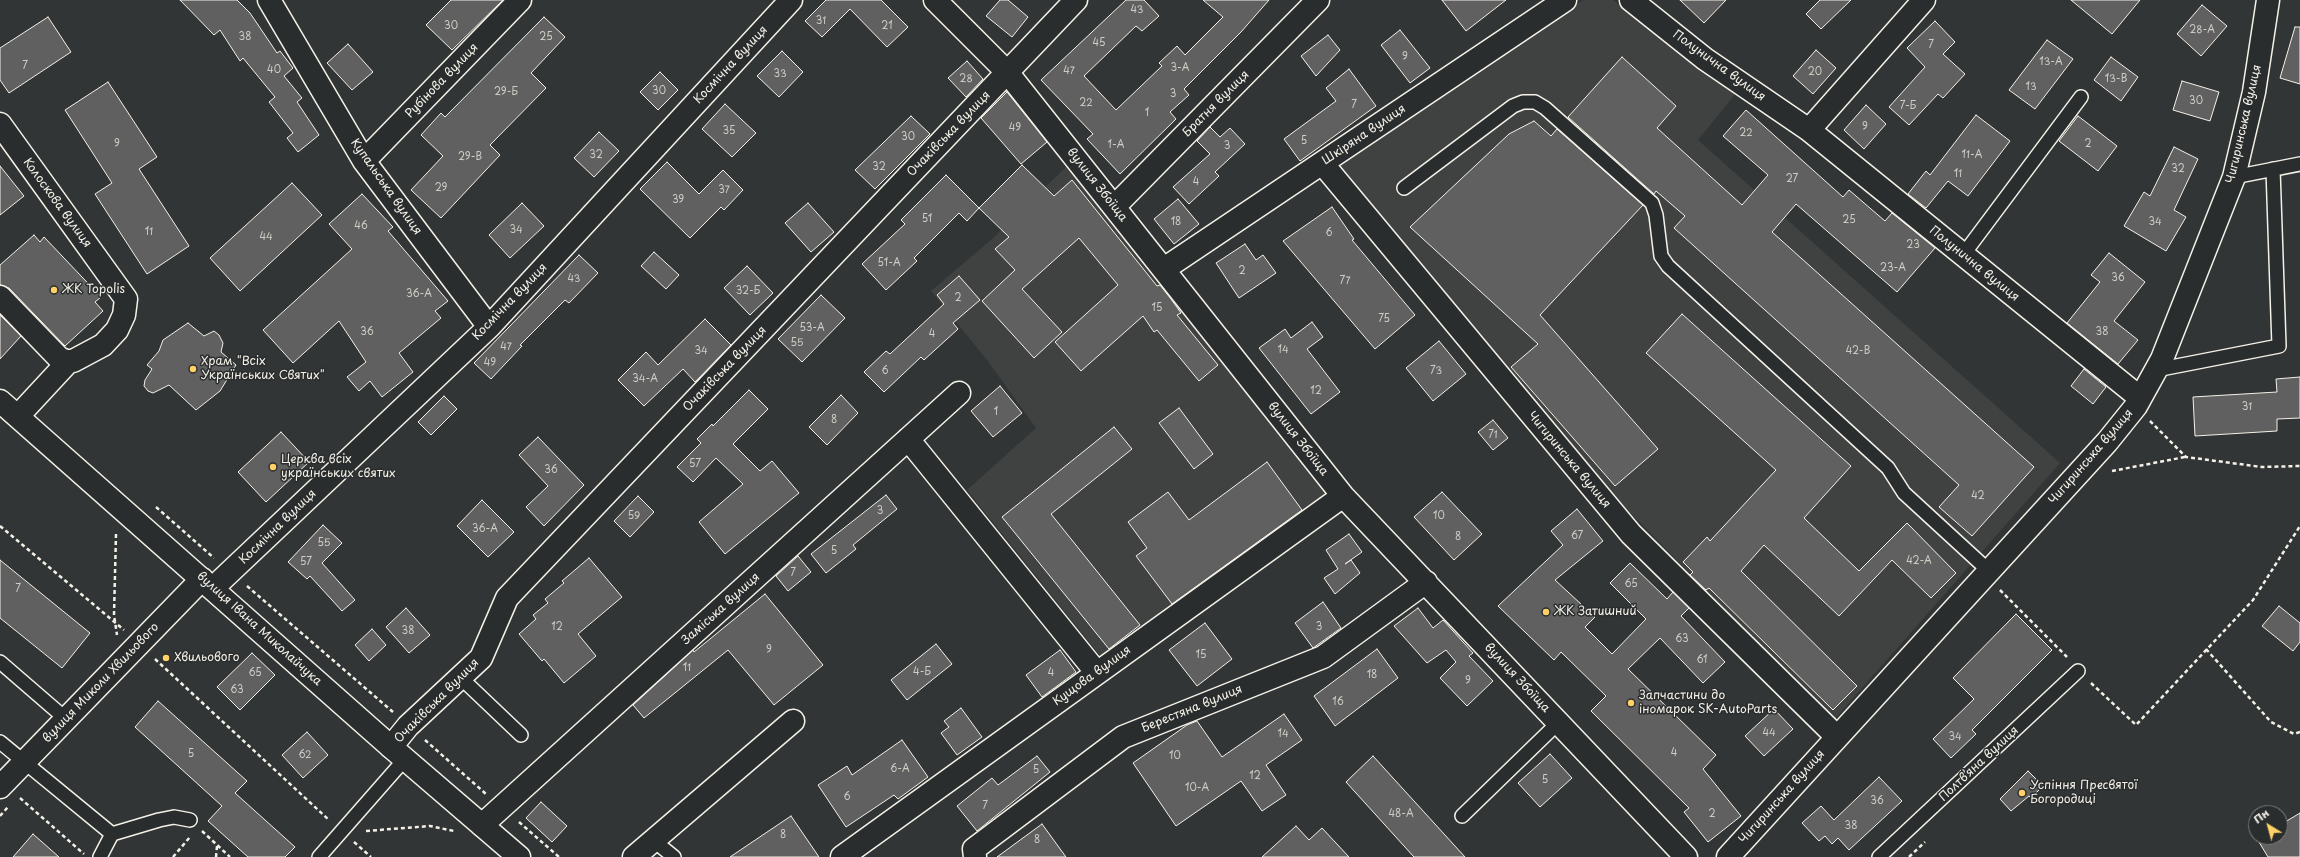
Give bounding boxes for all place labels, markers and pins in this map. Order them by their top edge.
place label: ЖК Topolis [62,283,125,297]
marker: ЖК Topolis [49,285,59,295]
place label: Храм "Всіх Українських Святих" [201,355,325,383]
marker: Храм "Всіх Українських Святих" [188,364,198,374]
place label: Церква всіх українських святих [281,453,396,481]
marker: Церква всіх українських святих [268,462,278,472]
place label: ЖК Затишний [1554,605,1637,619]
marker: ЖК Затишний [1541,607,1551,617]
place label: Хвильового [174,651,240,665]
marker: Хвильового [161,653,171,663]
place label: Запчастини до іномарок SK-AutoParts [1639,689,1777,717]
marker: Запчастини до іномарок SK-AutoParts [1626,698,1636,708]
place label: Успіння Пресвятої Богородиці [2030,779,2137,807]
marker: Успіння Пресвятої Богородиці [2017,788,2027,798]

